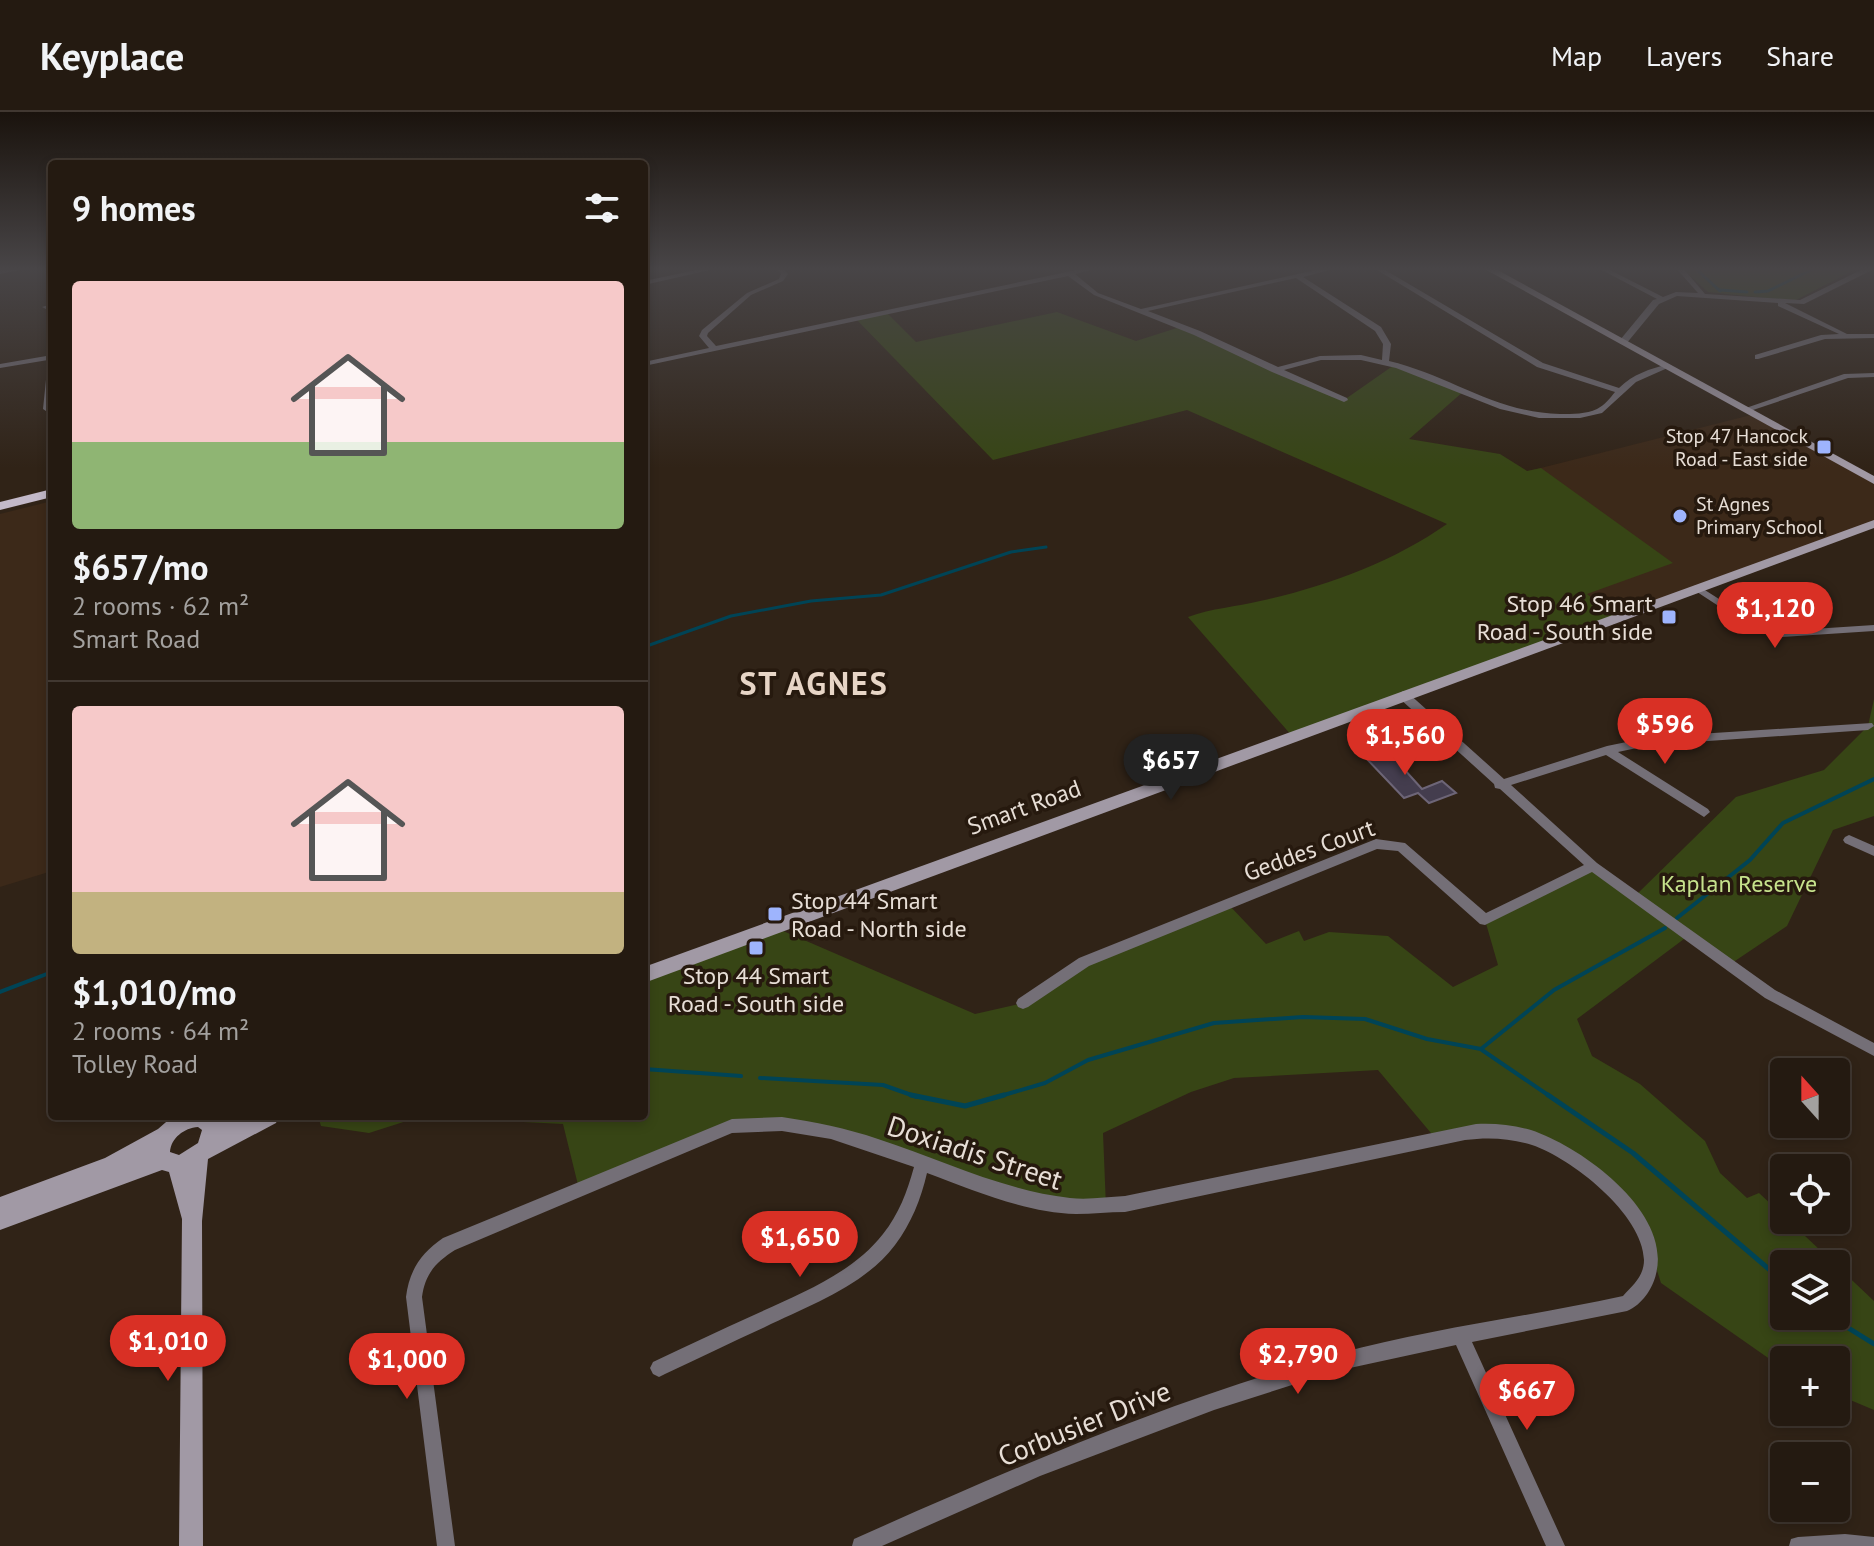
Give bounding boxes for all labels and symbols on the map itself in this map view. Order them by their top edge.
place label: Stop 47 Hancock Road - East side [1666,423,1808,472]
marker: Stop 47 Hancock Road - East side [1815,438,1833,456]
place label: St Agnes Primary School [1696,491,1824,540]
marker: St Agnes Primary School [1671,507,1689,525]
pin: $1,120 [1710,582,1840,650]
place label: Stop 46 Smart Road - South side [1477,588,1653,647]
marker: Stop 46 Smart Road - South side [1660,608,1678,626]
district label: ST AGNES [739,662,889,704]
pin: $596 [1618,698,1712,766]
pin: $1,560 [1340,709,1470,777]
pin: $657 [1124,734,1218,802]
street label: Smart Road [963,772,1085,842]
street label: Geddes Court [1239,812,1379,888]
park label: Kaplan Reserve [1661,868,1817,899]
place label: Stop 44 Smart Road - North side [791,885,967,944]
marker: Stop 44 Smart Road - North side [766,905,784,923]
marker: Stop 44 Smart Road - South side [747,939,765,957]
place label: Stop 44 Smart Road - South side [668,960,844,1019]
north arrow [1770,1058,1850,1138]
street label: Doxiadis Street [883,1106,1068,1198]
pin: $1,650 [735,1211,865,1279]
pin: $1,010 [103,1315,233,1383]
pin: $2,790 [1233,1328,1363,1396]
pin: $1,000 [342,1333,472,1401]
pin: $667 [1480,1364,1574,1432]
street label: Corbusier Drive [992,1372,1176,1474]

